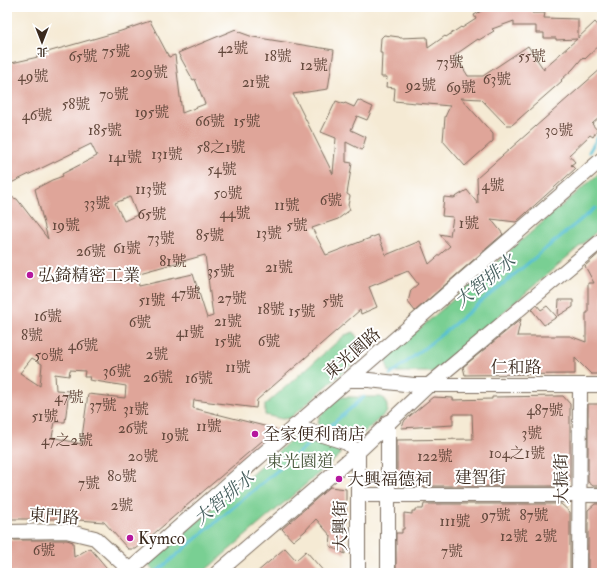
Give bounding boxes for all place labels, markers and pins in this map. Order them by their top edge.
place label: 弘錡精密工業 [38,265,140,286]
marker: 弘錡精密工業 [25,270,35,280]
place label: 全家便利商店 [263,424,365,445]
marker: 全家便利商店 [250,429,260,439]
place label: 大興福德祠 [347,469,432,490]
marker: 大興福德祠 [334,474,344,484]
place label: Kymco [138,528,185,550]
marker: Kymco [125,533,135,543]

